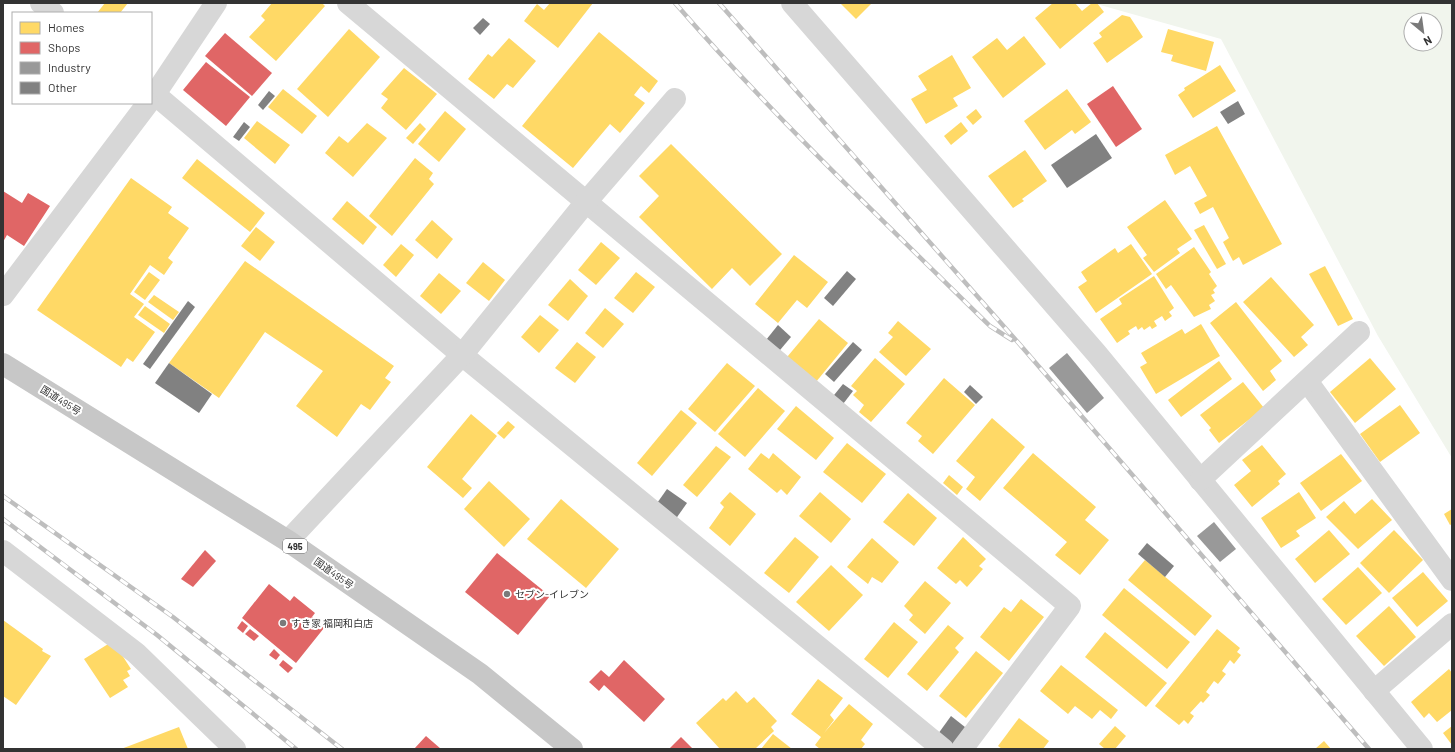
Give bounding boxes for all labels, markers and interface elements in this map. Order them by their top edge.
legend [12,12,152,104]
north arrow [1403,12,1443,52]
text: Homes [48,20,85,34]
text: N [1422,34,1434,49]
text: Shops [48,40,81,54]
text: Industry [48,60,91,74]
text: Other [48,80,78,94]
street label: 国道495号 [38,383,84,417]
road number: 495 [283,539,307,553]
street label: 国道495号 [312,555,356,591]
place label: セブン-イレブン [515,588,589,600]
marker: セブン-イレブン [502,589,512,599]
place label: すき家 福岡和白店 [291,617,373,629]
marker: すき家 福岡和白店 [278,618,288,628]

